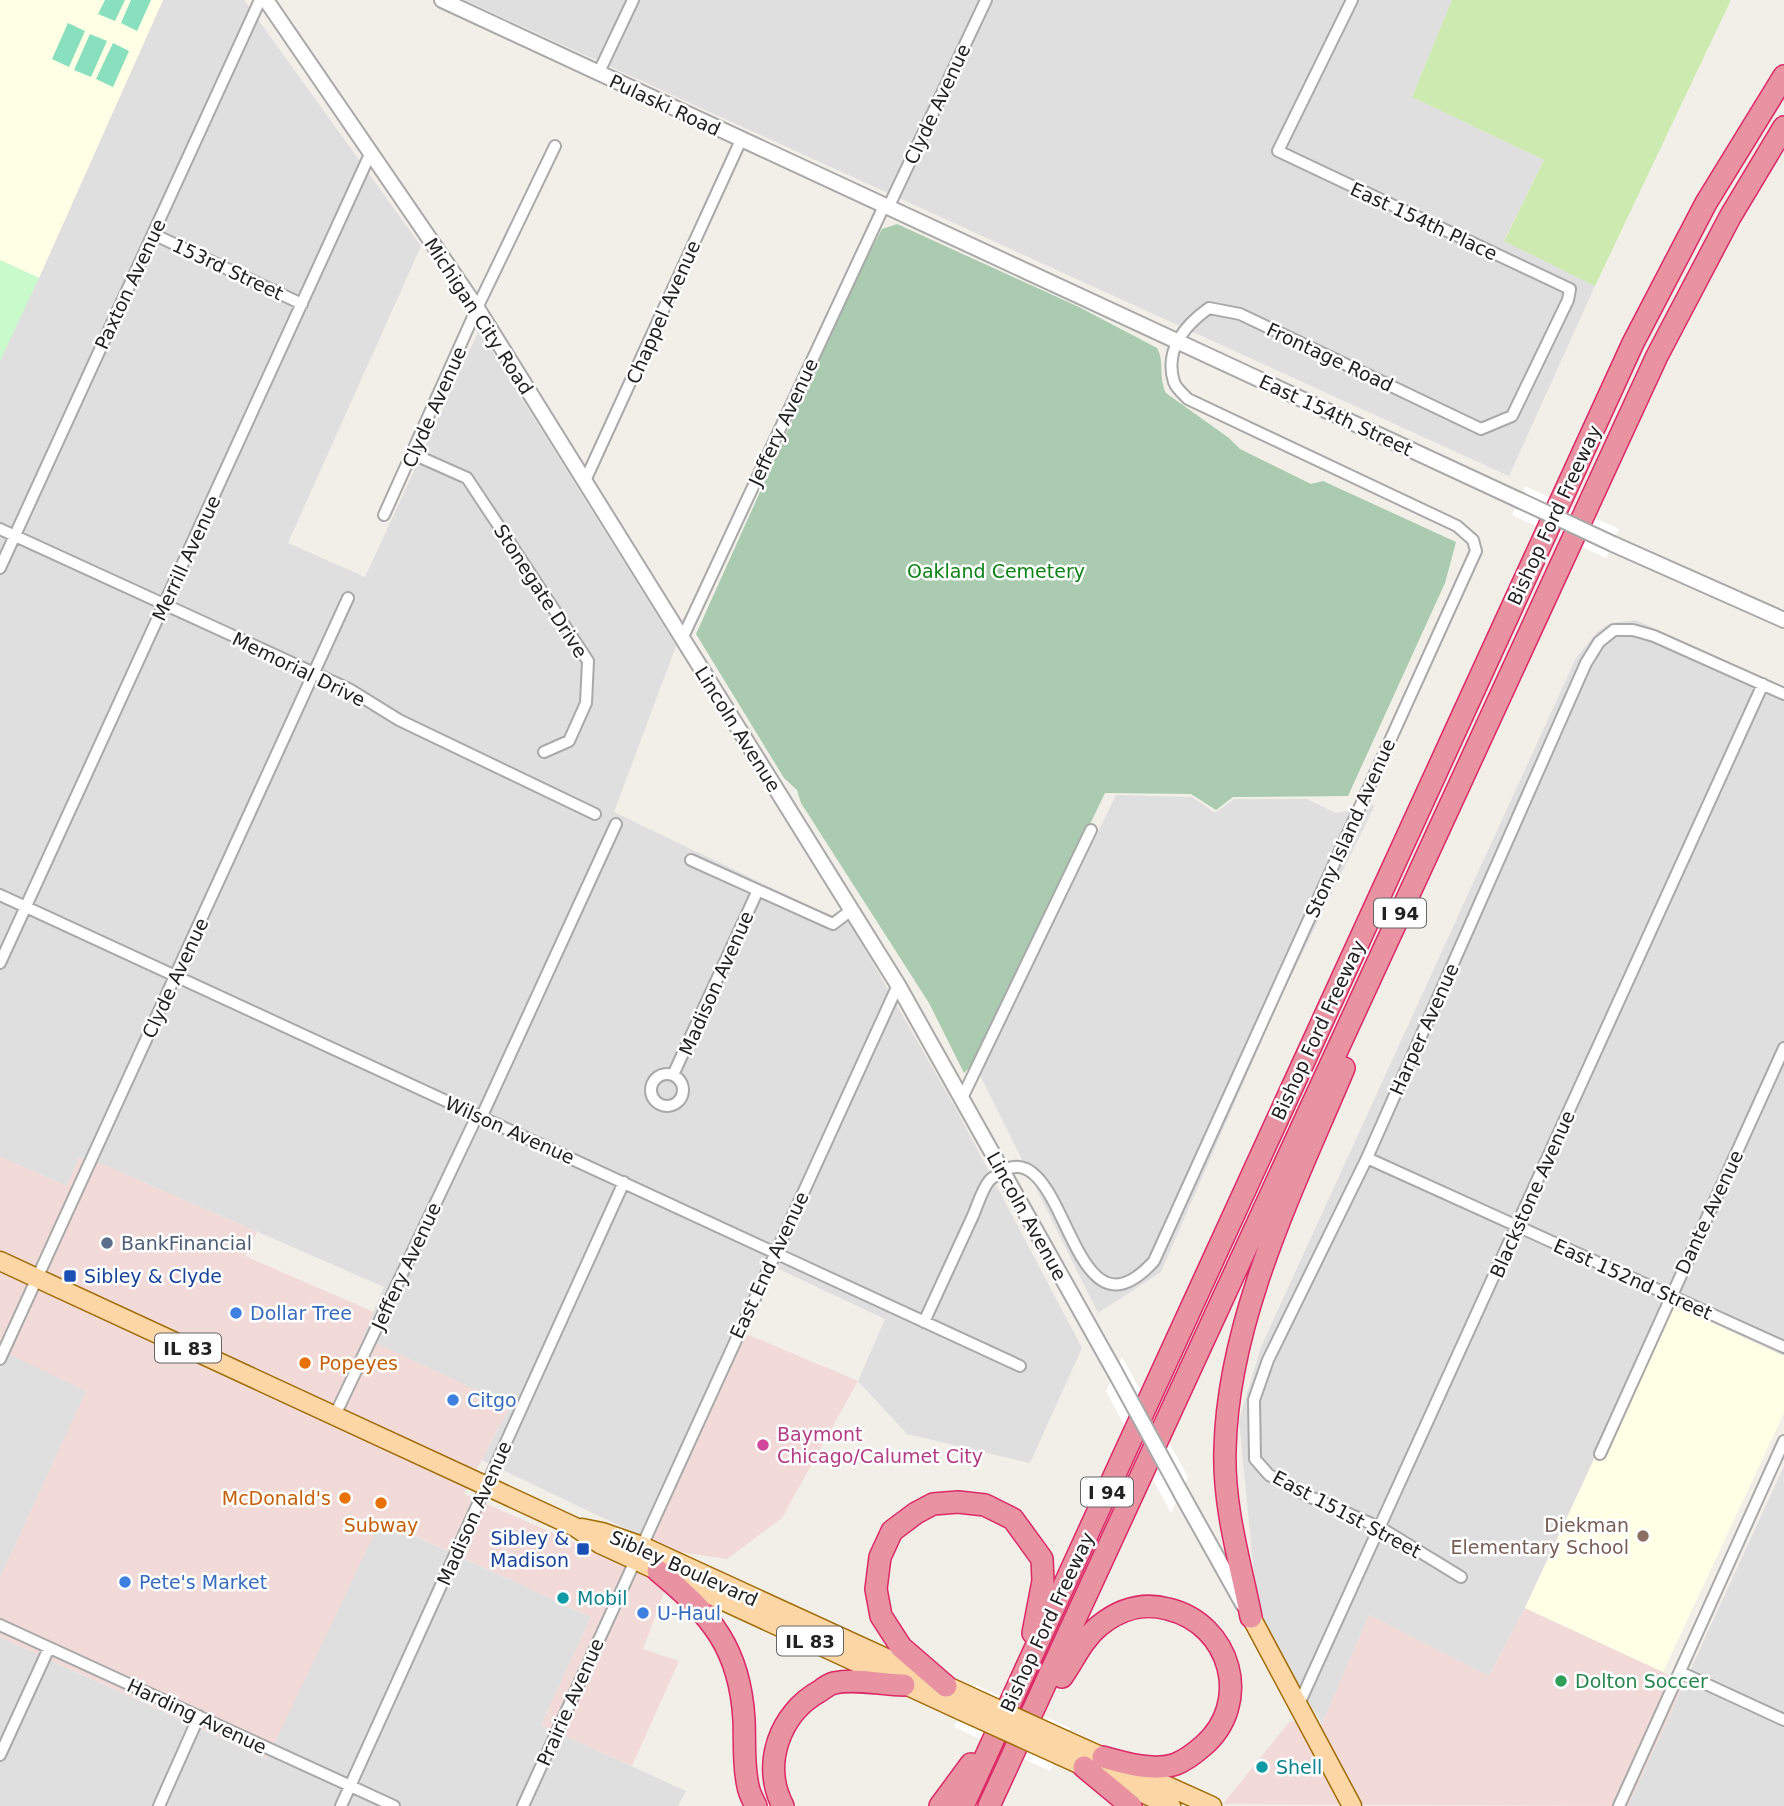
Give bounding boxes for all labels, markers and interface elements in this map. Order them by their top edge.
street label: Clyde Avenue [900,40,974,168]
street label: Pulaski Road [606,70,724,140]
street label: East 154th Place [1347,177,1501,265]
street label: Paxton Avenue [90,215,170,353]
street label: 153rd Street [169,234,287,304]
street label: Michigan City Road [420,234,538,398]
street label: Chappel Avenue [621,237,705,387]
street label: Frontage Road [1263,318,1397,396]
street label: Clyde Avenue [397,343,471,471]
street label: Jeffery Avenue [743,355,822,490]
street label: East 154th Street [1256,370,1416,460]
street label: Bishop Ford Freeway [1503,421,1605,609]
street label: Merrill Avenue [147,492,225,624]
street label: Stonegate Drive [490,520,592,662]
park label: Oakland Cemetery [907,560,1085,582]
street label: Memorial Drive [229,627,369,711]
street label: Lincoln Avenue [691,662,785,796]
street label: Stony Island Avenue [1301,735,1399,921]
road number: I 94 [1374,898,1426,928]
street label: Madison Avenue [674,907,758,1059]
street label: Clyde Avenue [138,914,212,1042]
street label: Bishop Ford Freeway [1267,936,1369,1124]
street label: Harper Avenue [1385,960,1463,1098]
street label: Wilson Avenue [442,1092,578,1168]
street label: Blackstone Avenue [1485,1107,1579,1281]
street label: Dante Avenue [1671,1147,1747,1277]
street label: Lincoln Avenue [982,1148,1072,1284]
street label: East End Avenue [725,1188,813,1342]
street label: Jeffery Avenue [366,1199,445,1334]
place label: BankFinancial [121,1232,252,1254]
street label: East 152nd Street [1550,1234,1716,1324]
marker: BankFinancial [99,1235,115,1251]
place label: Sibley & Clyde [84,1265,222,1287]
marker: Sibley & Clyde [62,1268,78,1284]
place label: Dollar Tree [250,1302,352,1324]
marker: Dollar Tree [228,1305,244,1321]
road number: IL 83 [155,1334,221,1363]
place label: Popeyes [319,1352,398,1374]
marker: Popeyes [297,1355,313,1371]
place label: Citgo [467,1389,517,1411]
marker: Citgo [445,1392,461,1408]
place label: Baymont Chicago/Calumet City [777,1423,983,1467]
street label: Madison Avenue [432,1437,516,1589]
marker: Baymont Chicago/Calumet City [755,1437,771,1453]
street label: East 151st Street [1269,1466,1425,1562]
road number: I 94 [1081,1478,1133,1506]
place label: McDonald's [222,1487,331,1509]
marker: McDonald's [337,1490,353,1506]
marker: Subway [373,1495,389,1511]
place label: Subway [344,1514,418,1536]
place label: Diekman Elementary School [1451,1514,1629,1558]
street label: Sibley Boulevard [607,1525,761,1611]
place label: Sibley & Madison [490,1527,569,1571]
street label: Bishop Ford Freeway [996,1528,1098,1716]
marker: Diekman Elementary School [1635,1528,1651,1544]
marker: Sibley & Madison [575,1541,591,1557]
place label: Pete's Market [139,1571,267,1593]
marker: Pete's Market [117,1574,133,1590]
place label: Mobil [577,1587,628,1609]
marker: Mobil [555,1590,571,1606]
place label: U-Haul [657,1602,721,1624]
marker: U-Haul [635,1605,651,1621]
road number: IL 83 [777,1626,843,1656]
street label: Prairie Avenue [532,1635,608,1769]
place label: Dolton Soccer [1575,1670,1708,1692]
marker: Dolton Soccer [1553,1673,1569,1689]
street label: Harding Avenue [124,1674,270,1758]
place label: Shell [1276,1756,1322,1778]
marker: Shell [1254,1759,1270,1775]

